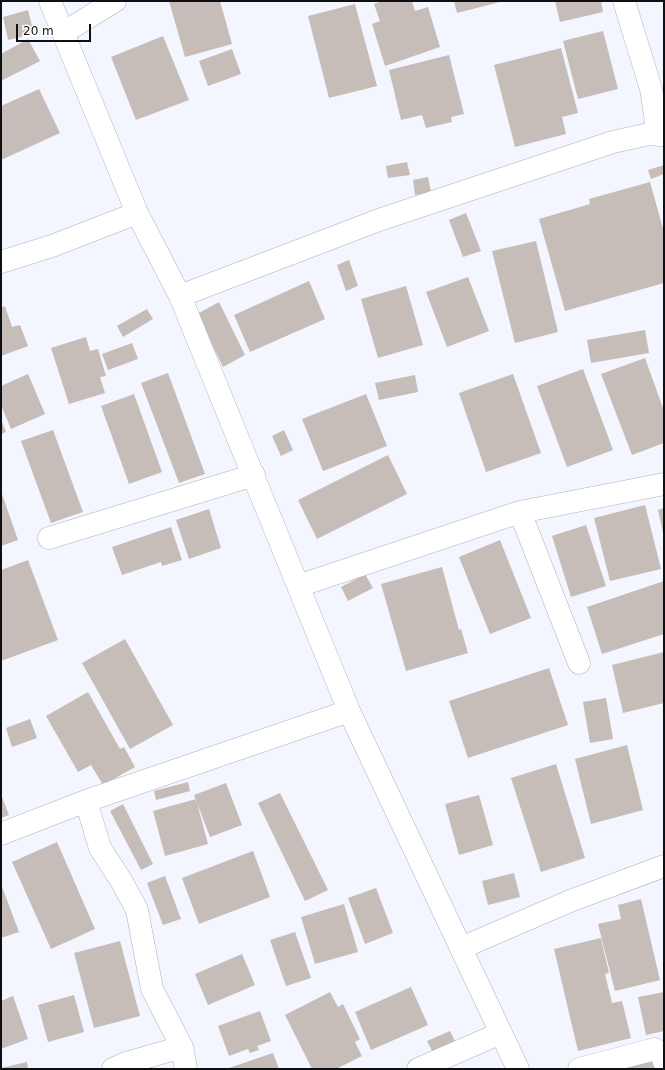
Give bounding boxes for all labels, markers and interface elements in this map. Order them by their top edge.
scale bar [18,16,93,42]
text: 20 m [23,24,54,38]

